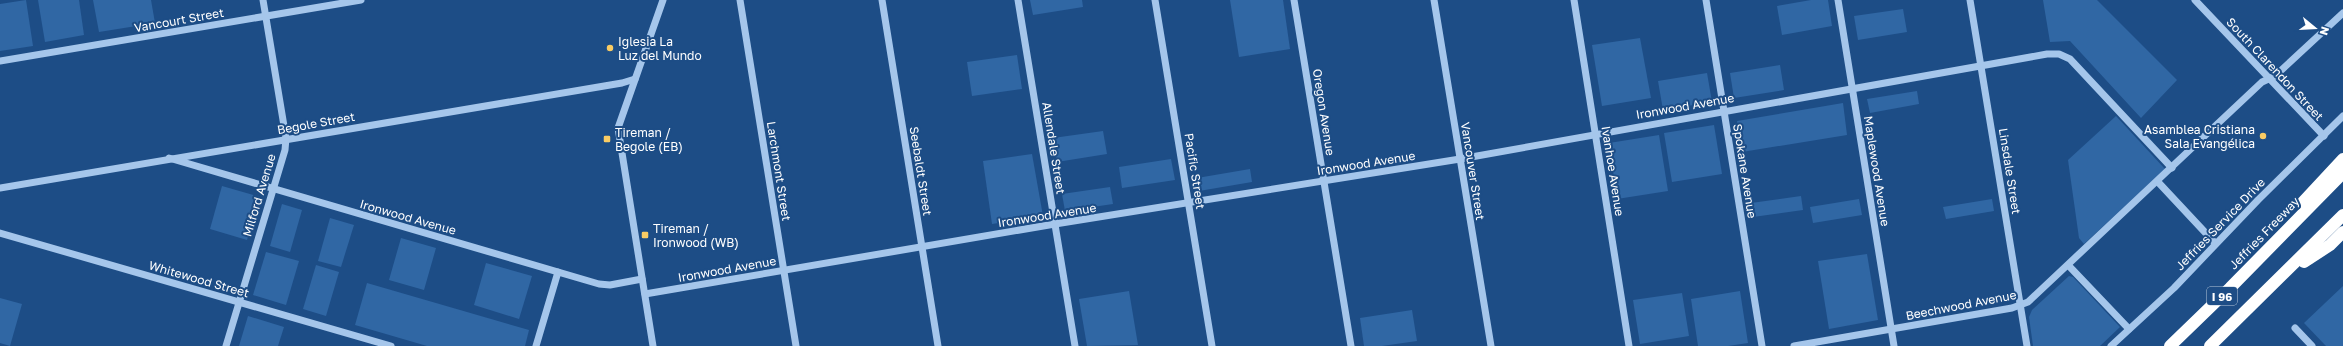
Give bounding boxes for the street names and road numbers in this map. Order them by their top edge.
street label: Vancourt Street [133,5,225,35]
street label: South Clarendon Street [2223,14,2327,124]
street label: Oregon Avenue [1310,67,1338,157]
street label: Ironwood Avenue [1635,90,1735,122]
street label: Allendale Street [1039,101,1069,195]
street label: Begole Street [276,109,356,137]
street label: Maplewood Avenue [1861,115,1893,227]
street label: Larchmont Street [764,120,794,222]
street label: Vancouver Street [1458,121,1488,221]
street label: Spokane Avenue [1730,123,1760,219]
street label: Seebaldt Street [907,125,935,217]
street label: Ivanhoe Avenue [1598,125,1628,217]
street label: Linsdale Street [1996,127,2024,215]
street label: Pacific Street [1182,132,1208,210]
street label: Ironwood Avenue [1316,148,1416,178]
street label: Milford Avenue [239,152,279,238]
street label: Jeffries Service Drive [2172,175,2268,273]
street label: Jeffries Freeway [2226,193,2303,272]
street label: Ironwood Avenue [358,196,458,238]
street label: Ironwood Avenue [997,200,1097,230]
street label: Ironwood Avenue [677,253,777,285]
street label: Whitewood Street [147,258,251,301]
street label: Beechwood Avenue [1904,287,2018,323]
road number: I 96 [2207,287,2237,305]

